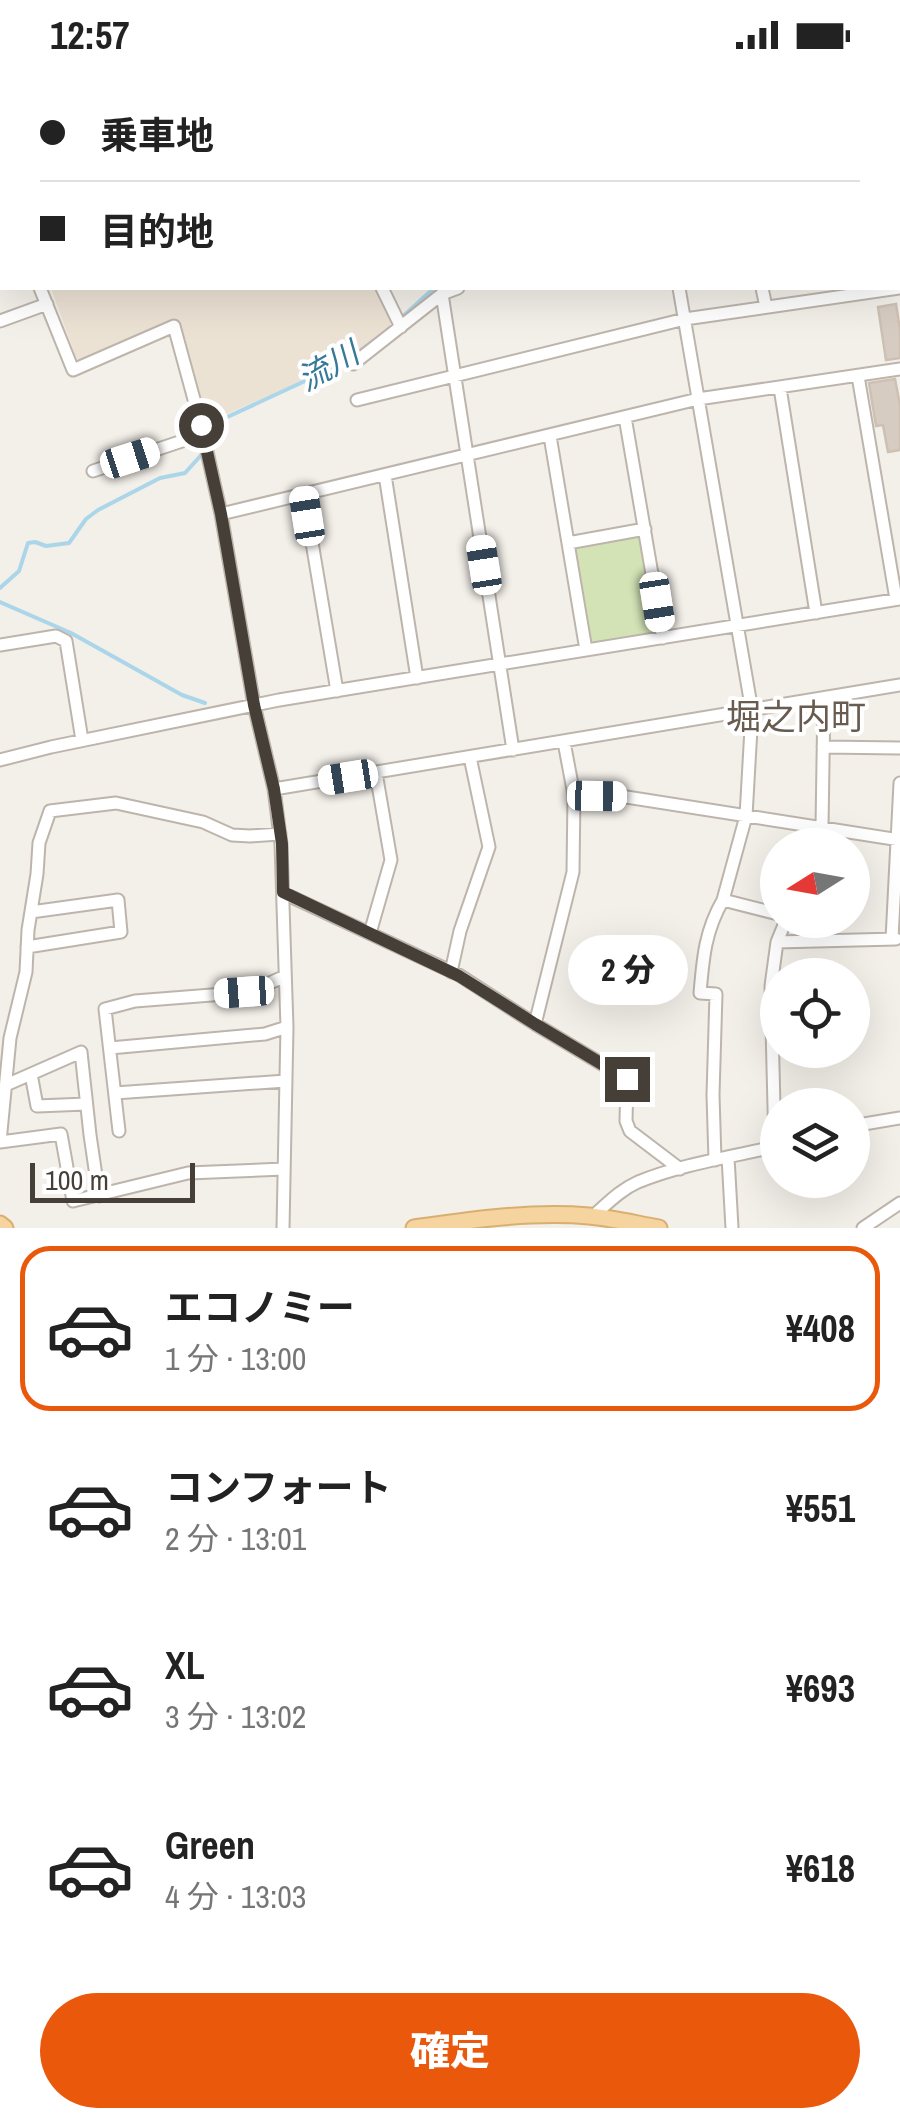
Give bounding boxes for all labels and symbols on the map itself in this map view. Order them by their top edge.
water label: 流川 [290,330,369,401]
route start [179,403,224,448]
car [97,434,163,482]
car [287,484,327,548]
car [464,533,504,597]
car [637,570,677,634]
district label: 堀之内町 [726,693,866,740]
car [316,757,380,797]
car [567,780,627,812]
north arrow [760,828,870,938]
callout: 2 分 [567,934,687,1004]
car [213,975,275,1009]
route end [605,1057,650,1102]
scale bar [30,1158,195,1202]

